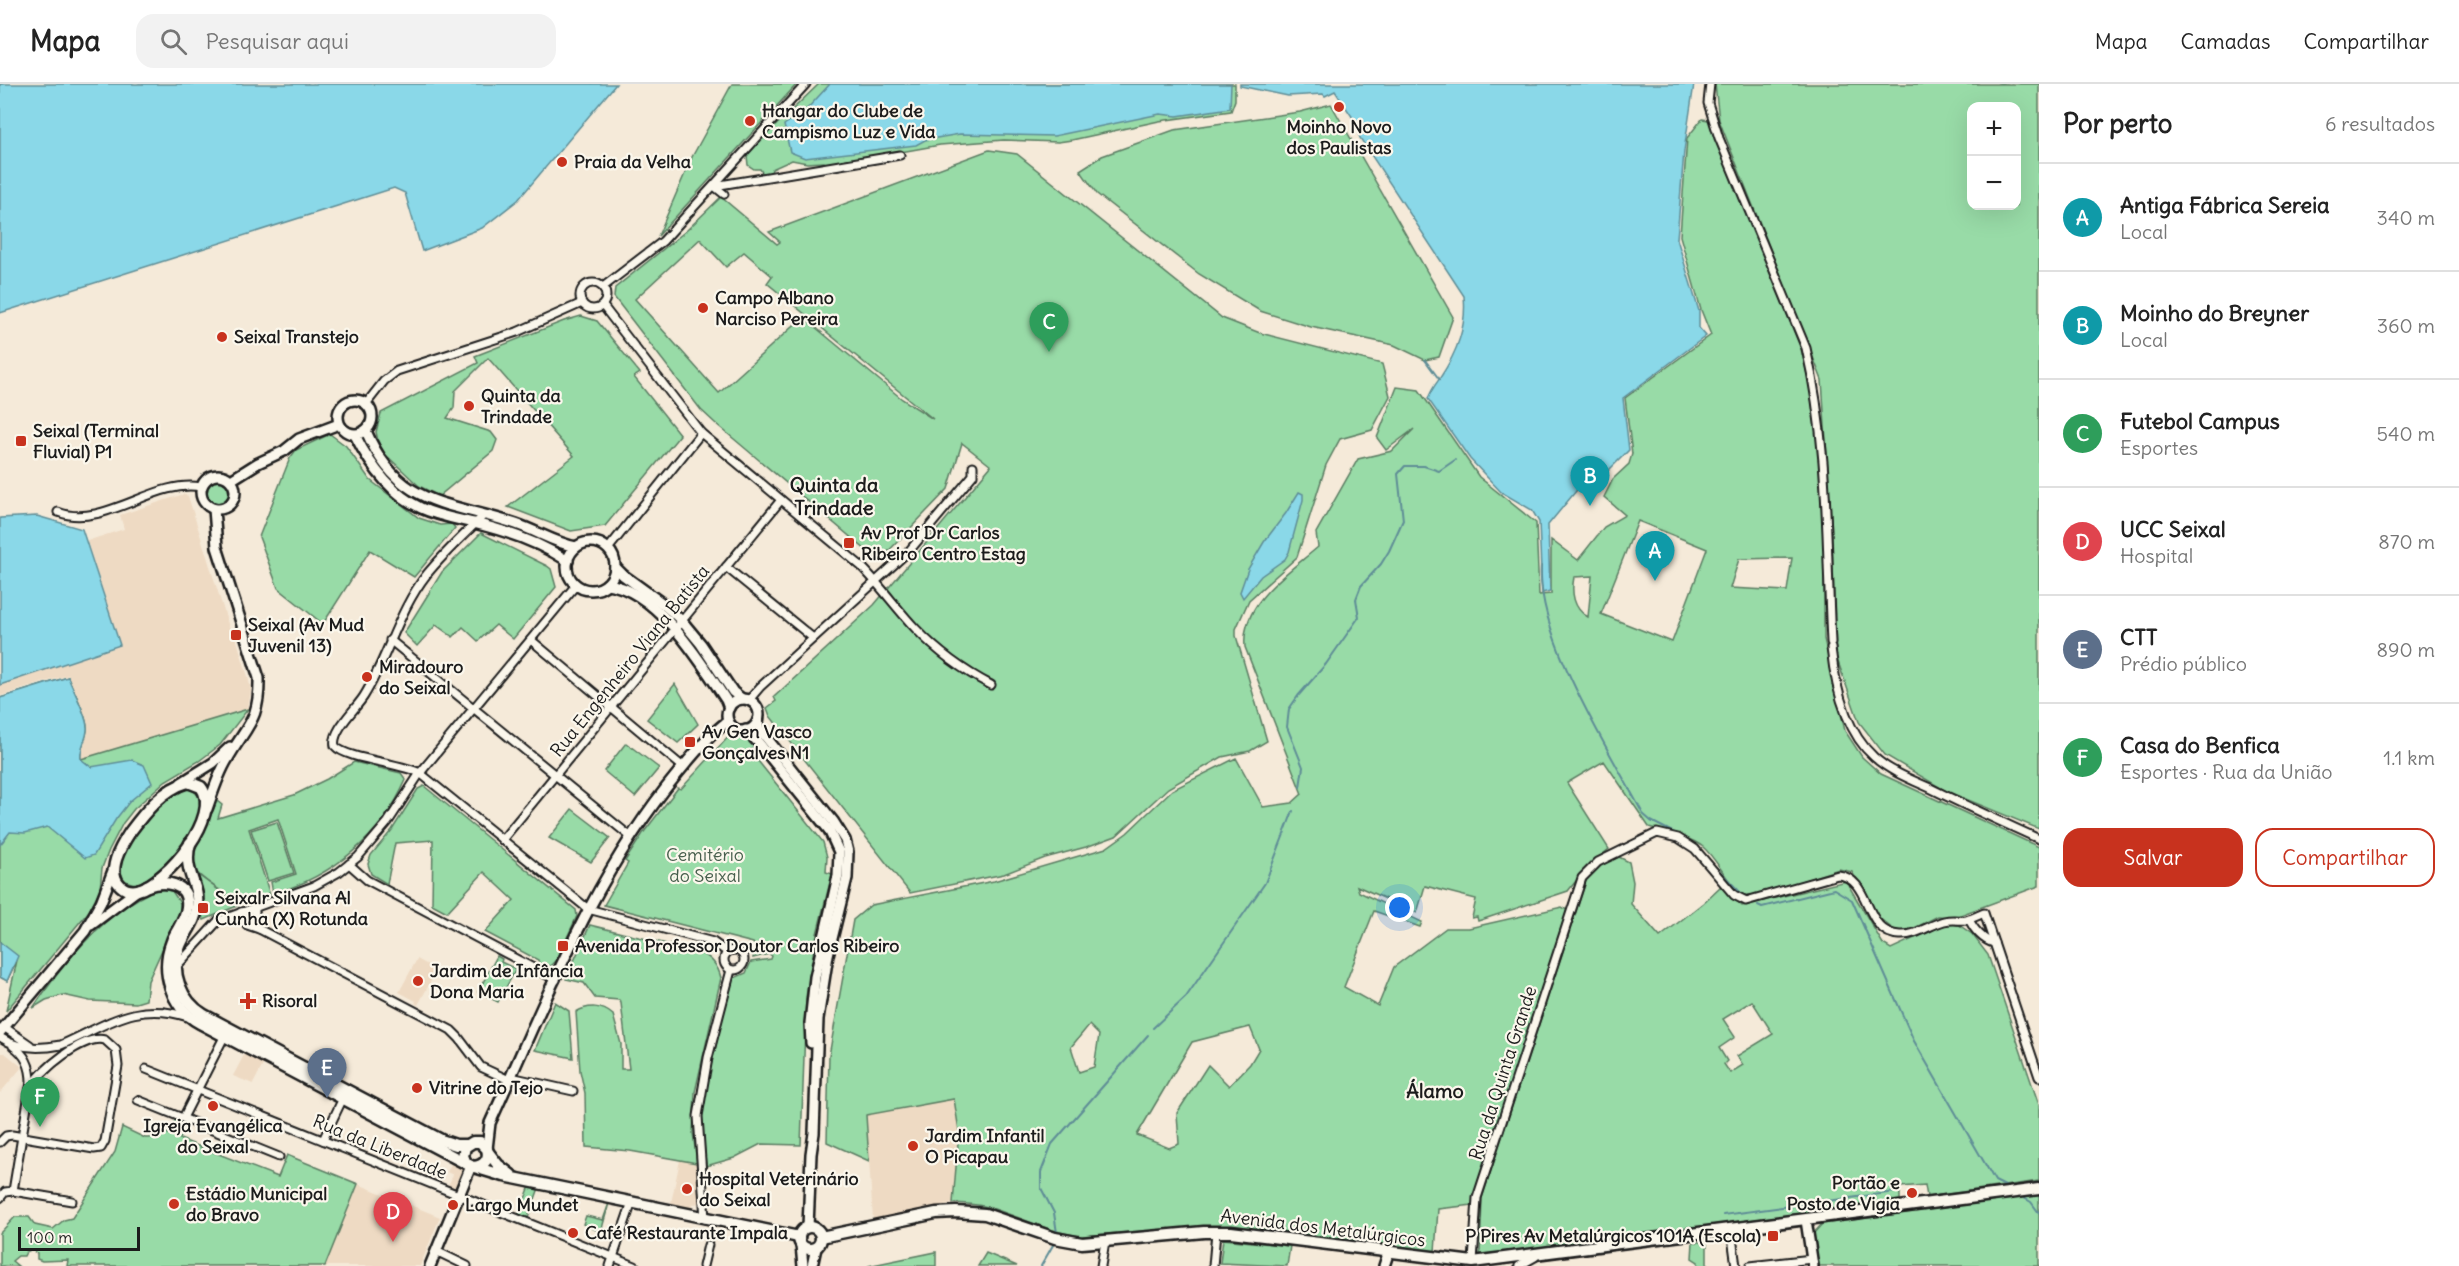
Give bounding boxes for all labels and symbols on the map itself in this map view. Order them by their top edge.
place label: Hangar do Clube de Campismo Luz e Vida [762,99,936,143]
marker: Moinho Novo dos Paulistas [1332,100,1346,114]
marker: Hangar do Clube de Campismo Luz e Vida [743,114,757,128]
place label: Moinho Novo dos Paulistas [1286,115,1392,159]
place label: Praia da Velha [574,150,691,173]
marker: Praia da Velha [555,155,569,169]
place label: Campo Albano Narciso Pereira [715,286,838,330]
marker: Campo Albano Narciso Pereira [696,301,710,315]
pin: C [1030,302,1068,352]
place label: Seixal Transtejo [234,325,359,348]
marker: Seixal Transtejo [215,330,229,344]
place label: Quinta da Trindade [481,384,561,428]
marker: Quinta da Trindade [462,399,476,413]
place label: Seixal (Terminal Fluvial) P1 [33,419,159,463]
marker: Seixal (Terminal Fluvial) P1 [14,434,28,448]
pin: B [1570,456,1610,506]
district label: Quinta da Trindade [790,472,879,520]
place label: Av Prof Dr Carlos Ribeiro Centro Estag [861,521,1026,565]
pin: A [1636,532,1674,581]
marker: Av Prof Dr Carlos Ribeiro Centro Estag [842,536,856,550]
street label: Rua Engenheiro Viana Batista [545,560,714,761]
place label: Seixal (Av Mud Juvenil 13) [248,613,364,657]
marker: Seixal (Av Mud Juvenil 13) [229,628,243,642]
place label: Miradouro do Seixal [379,655,463,699]
marker: Miradouro do Seixal [360,670,374,684]
place label: Av Gen Vasco Gonçalves N1 [702,720,812,764]
marker: Av Gen Vasco Gonçalves N1 [683,735,697,749]
park label: Cemitério do Seixal [666,843,744,887]
place label: Seixalr Silvana Al Cunha (X) Rotunda [215,886,368,930]
your location [1385,893,1414,922]
marker: Seixalr Silvana Al Cunha (X) Rotunda [196,901,210,915]
place label: Avenida Professor Doutor Carlos Ribeiro [575,934,899,957]
marker: Avenida Professor Doutor Carlos Ribeiro [556,939,570,953]
place label: Jardim de Infância Dona Maria [430,959,584,1003]
marker: Jardim de Infância Dona Maria [411,974,425,988]
street label: Rua da Quinta Grande [1464,983,1542,1163]
place label: Risoral [262,989,317,1012]
marker: Risoral [239,992,257,1010]
pin: E [308,1048,346,1098]
place label: Vitrine do Tejo [429,1076,543,1099]
pin: F [20,1078,60,1127]
district label: Álamo [1406,1078,1464,1103]
marker: Vitrine do Tejo [410,1081,424,1095]
marker: Igreja Evangélica do Seixal [206,1099,220,1113]
street label: Rua da Liberdade [310,1109,451,1184]
place label: Igreja Evangélica do Seixal [143,1114,283,1158]
place label: Jardim Infantil O Picapau [925,1124,1045,1168]
marker: Jardim Infantil O Picapau [906,1139,920,1153]
place label: Hospital Veterinário do Seixal [699,1167,859,1211]
place label: Portão e Posto de Vigia [1787,1171,1900,1215]
place label: Estádio Municipal do Bravo [186,1182,327,1226]
marker: Hospital Veterinário do Seixal [680,1182,694,1196]
marker: Portão e Posto de Vigia [1905,1186,1919,1200]
pin: D [374,1192,412,1242]
place label: Largo Mundet [465,1193,579,1216]
marker: Estádio Municipal do Bravo [167,1197,181,1211]
marker: Largo Mundet [446,1198,460,1212]
street label: Avenida dos Metalúrgicos [1219,1204,1427,1251]
place label: Café Restaurante Impala [585,1221,788,1244]
scale bar [18,1224,140,1252]
place label: P Pires Av Metalúrgicos 101A (Escola) [1465,1224,1761,1247]
marker: Café Restaurante Impala [566,1226,580,1240]
marker: P Pires Av Metalúrgicos 101A (Escola) [1766,1229,1780,1243]

